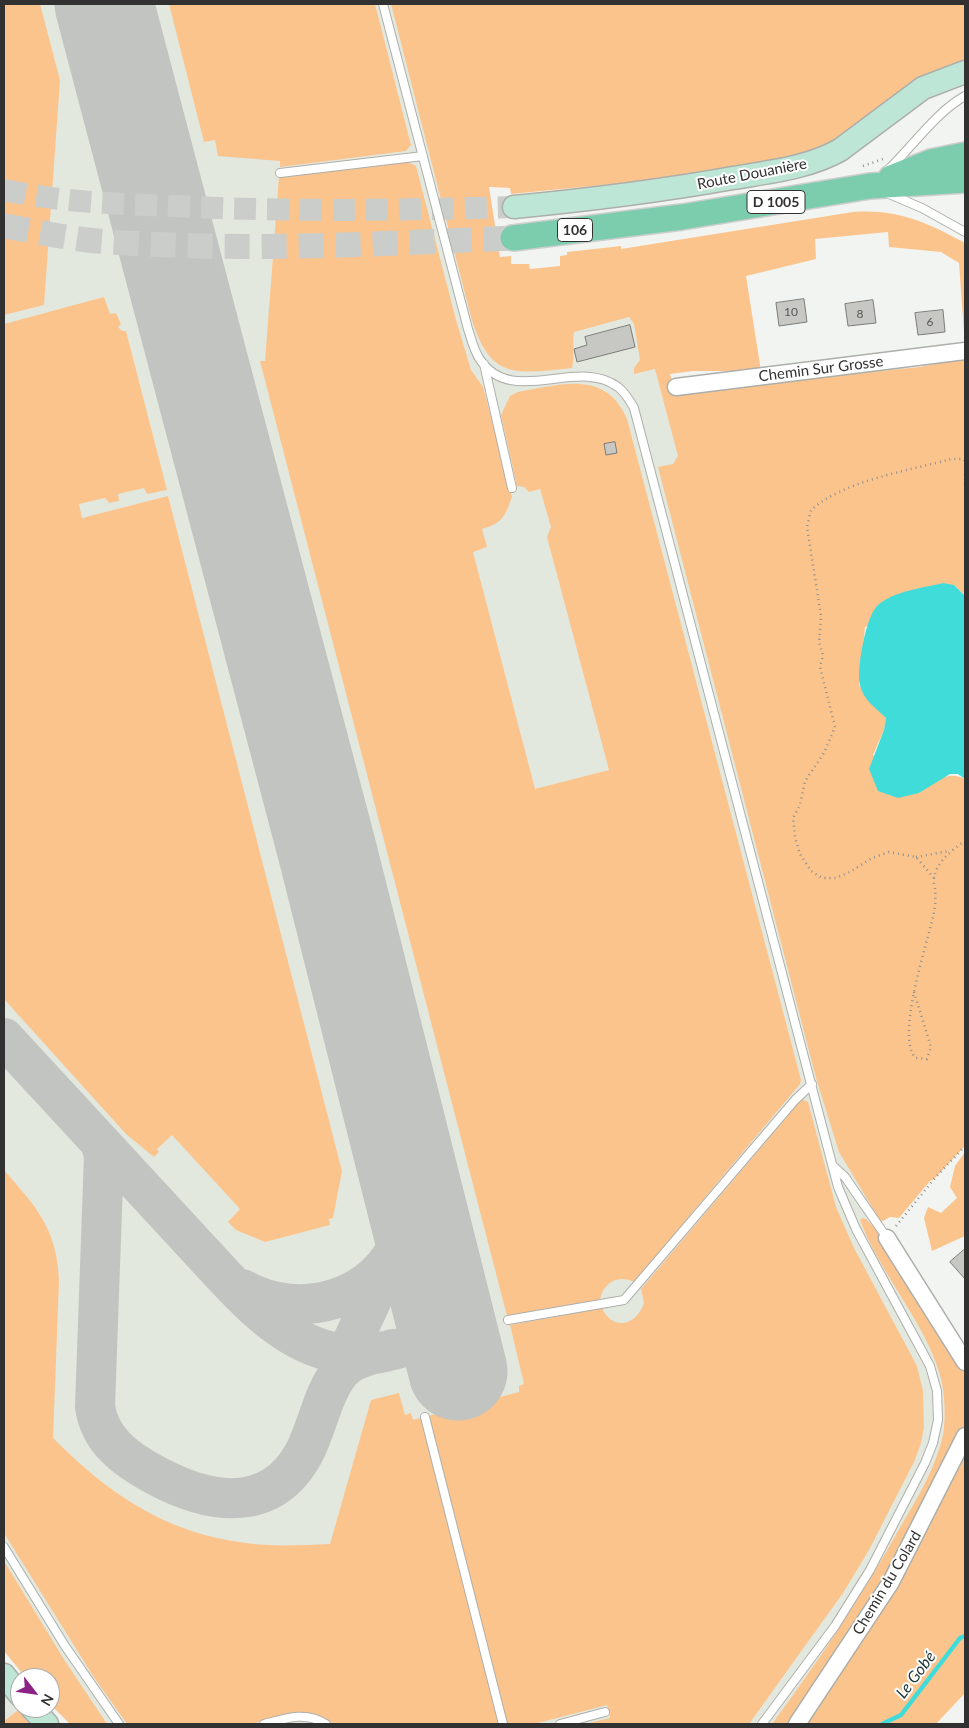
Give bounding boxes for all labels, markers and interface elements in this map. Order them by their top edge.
street label: Route Douanière [696,155,808,193]
road number: D 1005 [747,190,805,213]
road number: 106 [558,218,592,242]
house number: 10 [784,305,798,319]
house number: 8 [857,307,863,321]
house number: 6 [927,315,933,329]
street label: Chemin Sur Grosse [758,352,884,386]
street label: Chemin du Colard [849,1528,925,1638]
water label: Le Gobé [892,1648,940,1702]
north arrow [10,1668,60,1718]
text: N [38,1691,58,1709]

